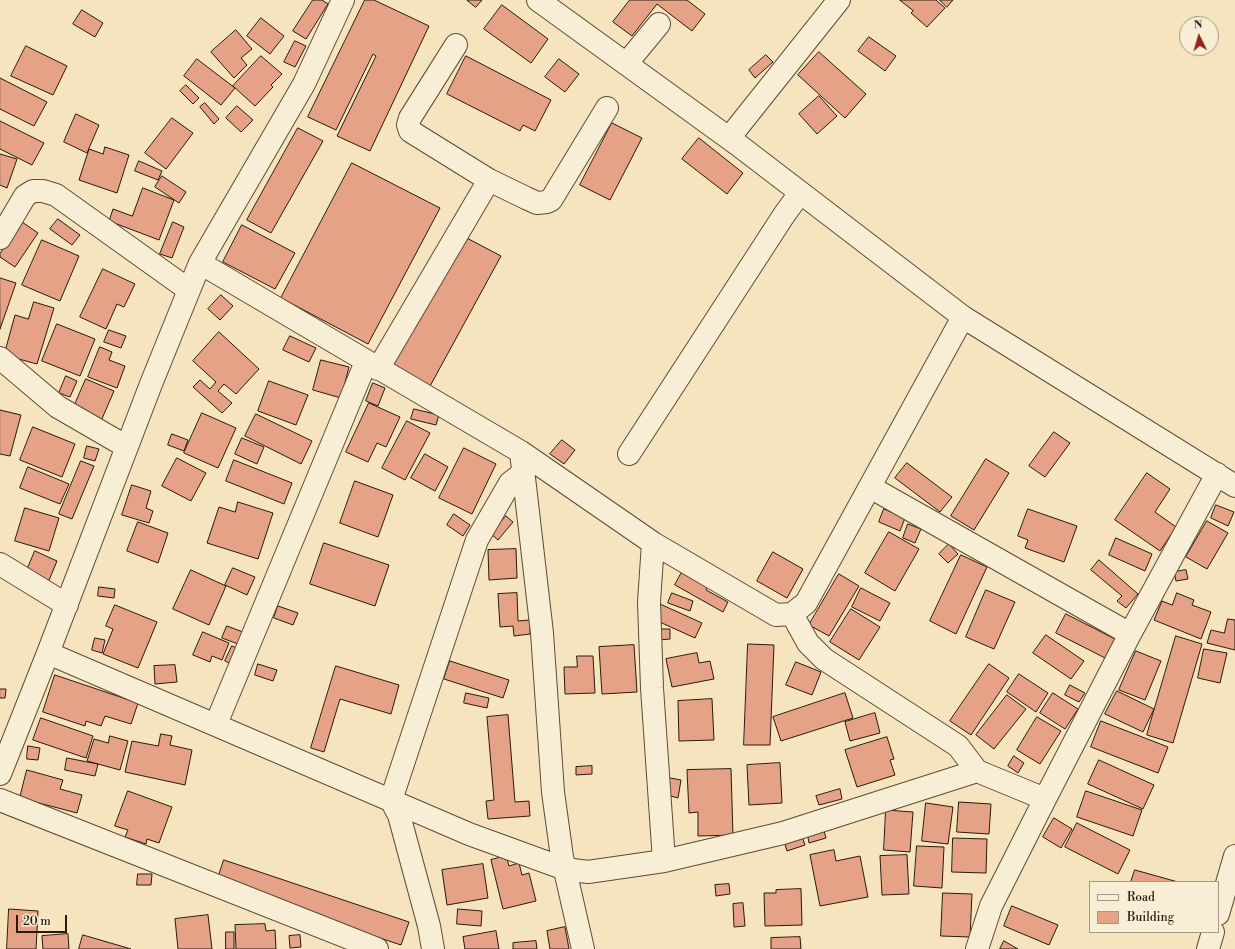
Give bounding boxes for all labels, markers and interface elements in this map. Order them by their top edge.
north arrow [1179,16,1219,56]
text: N [1193,18,1203,32]
legend [1089,881,1219,933]
text: Road [1127,890,1155,905]
scale bar [18,907,69,933]
text: Building [1127,910,1174,925]
text: 20 m [23,914,51,929]

